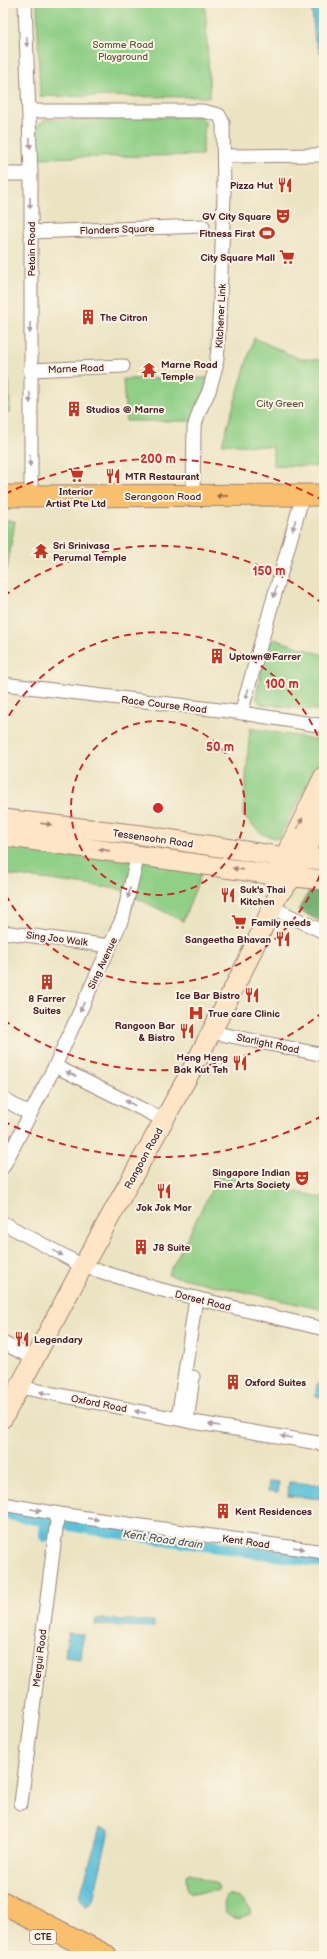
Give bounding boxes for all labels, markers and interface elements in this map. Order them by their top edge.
one-way arrow [23,36,30,48]
park label: Somme Road Playground [92,39,154,63]
one-way arrow [27,137,33,150]
restaurant icon: Pizza Hut [276,176,294,194]
place label: Pizza Hut [230,180,274,192]
one-way arrow [27,197,33,210]
theatre icon: GV City Square [274,207,292,225]
place label: GV City Square [202,211,271,223]
street label: Petain Road [26,221,38,277]
street label: Flanders Square [80,223,155,237]
sports icon: Fitness First [258,224,276,242]
place label: Fitness First [199,228,256,240]
supermarket icon: City Square Mall [278,248,296,266]
place label: City Square Mall [200,252,275,264]
street label: Kitchener Link [213,283,229,349]
building icon: The Citron [79,308,97,326]
place label: The Citron [100,312,148,324]
one-way arrow [27,322,33,335]
place label: Marne Road Temple [161,359,218,383]
temple icon: Marne Road Temple [140,361,158,379]
street label: Marne Road [48,362,105,376]
one-way arrow [27,392,33,405]
park label: City Green [256,398,304,410]
building icon: Studios @ Marne [65,400,83,418]
place label: Studios @ Marne [86,404,164,416]
text: 200 m [140,452,176,467]
one-way arrow [27,455,33,468]
supermarket icon: Interior Artist Pte Ltd [67,466,85,484]
restaurant icon: MTR Restaurant [104,467,122,485]
place label: MTR Restaurant [125,471,200,483]
place label: Interior Artist Pte Ltd [45,486,106,510]
street label: Serangoon Road [125,491,201,503]
one-way arrow [215,493,228,499]
one-way arrow [291,519,297,531]
place label: Sri Srinivasa Perumal Temple [53,540,127,564]
temple icon: Sri Srinivasa Perumal Temple [32,542,50,560]
text: 150 m [253,564,285,579]
one-way arrow [272,586,278,598]
building icon: Uptown@Farrer [208,647,226,665]
place label: Uptown@Farrer [229,651,302,663]
text: 100 m [265,677,299,692]
one-way arrow [243,687,249,700]
street label: Race Course Road [120,694,208,716]
text: 50 m [206,740,234,755]
centre of rings [151,801,165,815]
one-way arrow [297,818,303,829]
one-way arrow [40,821,52,827]
street label: Tessensohn Road [112,827,194,851]
one-way arrow [98,847,111,853]
one-way arrow [232,866,244,872]
place label: Suk's Thai Kitchen [240,884,286,908]
restaurant icon: Suk's Thai Kitchen [219,886,237,904]
one-way arrow [126,887,132,899]
supermarket icon: Family needs [230,913,248,931]
place label: Family needs [251,917,311,929]
street label: Sing Joo Walk [25,929,88,949]
restaurant icon: Sangeetha Bhavan [274,930,292,948]
place label: Sangeetha Bhavan [185,934,271,946]
street label: Sing Avenue [86,935,120,991]
building icon: 8 Farrer Suites [38,973,56,991]
restaurant icon: Ice Bar Bistro [243,986,261,1004]
place label: Ice Bar Bistro [176,990,240,1002]
place label: 8 Farrer Suites [28,993,67,1017]
one-way arrow [79,1001,85,1012]
hospital icon: True care Clinic [187,1004,205,1022]
place label: True care Clinic [208,1008,281,1020]
place label: Rangoon Bar & Bistro [115,1020,176,1044]
restaurant icon: Rangoon Bar & Bistro [178,1022,196,1040]
street label: Starlight Road [235,1031,301,1057]
place label: Heng Heng Bak Kut Teh [173,1052,228,1076]
restaurant icon: Heng Heng Bak Kut Teh [231,1054,249,1072]
one-way arrow [65,1071,77,1077]
one-way arrow [124,1099,136,1106]
street label: Rangoon Road [122,1126,166,1191]
place label: Singapore Indian Fine Arts Society [212,1167,290,1191]
theatre icon: Singapore Indian Fine Arts Society [293,1169,311,1187]
restaurant icon: Jok Jok Mor [155,1182,173,1200]
place label: Jok Jok Mor [136,1202,193,1214]
building icon: J8 Suite [132,1238,150,1256]
place label: J8 Suite [153,1242,190,1254]
one-way arrow [52,1250,64,1256]
street label: Dorset Road [174,1288,232,1314]
restaurant icon: Legendary [13,1330,31,1348]
place label: Legendary [34,1334,83,1346]
building icon: Oxford Suites [224,1373,242,1391]
place label: Oxford Suites [245,1377,306,1389]
one-way arrow [39,1389,51,1395]
street label: Oxford Road [70,1393,128,1415]
one-way arrow [133,1408,146,1414]
one-way arrow [208,1422,220,1428]
one-way arrow [279,1434,292,1440]
building icon: Kent Residences [214,1502,232,1520]
place label: Kent Residences [235,1506,312,1518]
one-way arrow [30,1508,42,1514]
one-way arrow [86,1516,99,1522]
water label: Kent Road drain [122,1527,204,1552]
street label: Kent Road [221,1533,271,1551]
one-way arrow [293,1545,306,1551]
street label: Mergui Road [30,1628,50,1688]
road number: CTE [30,1930,56,1944]

